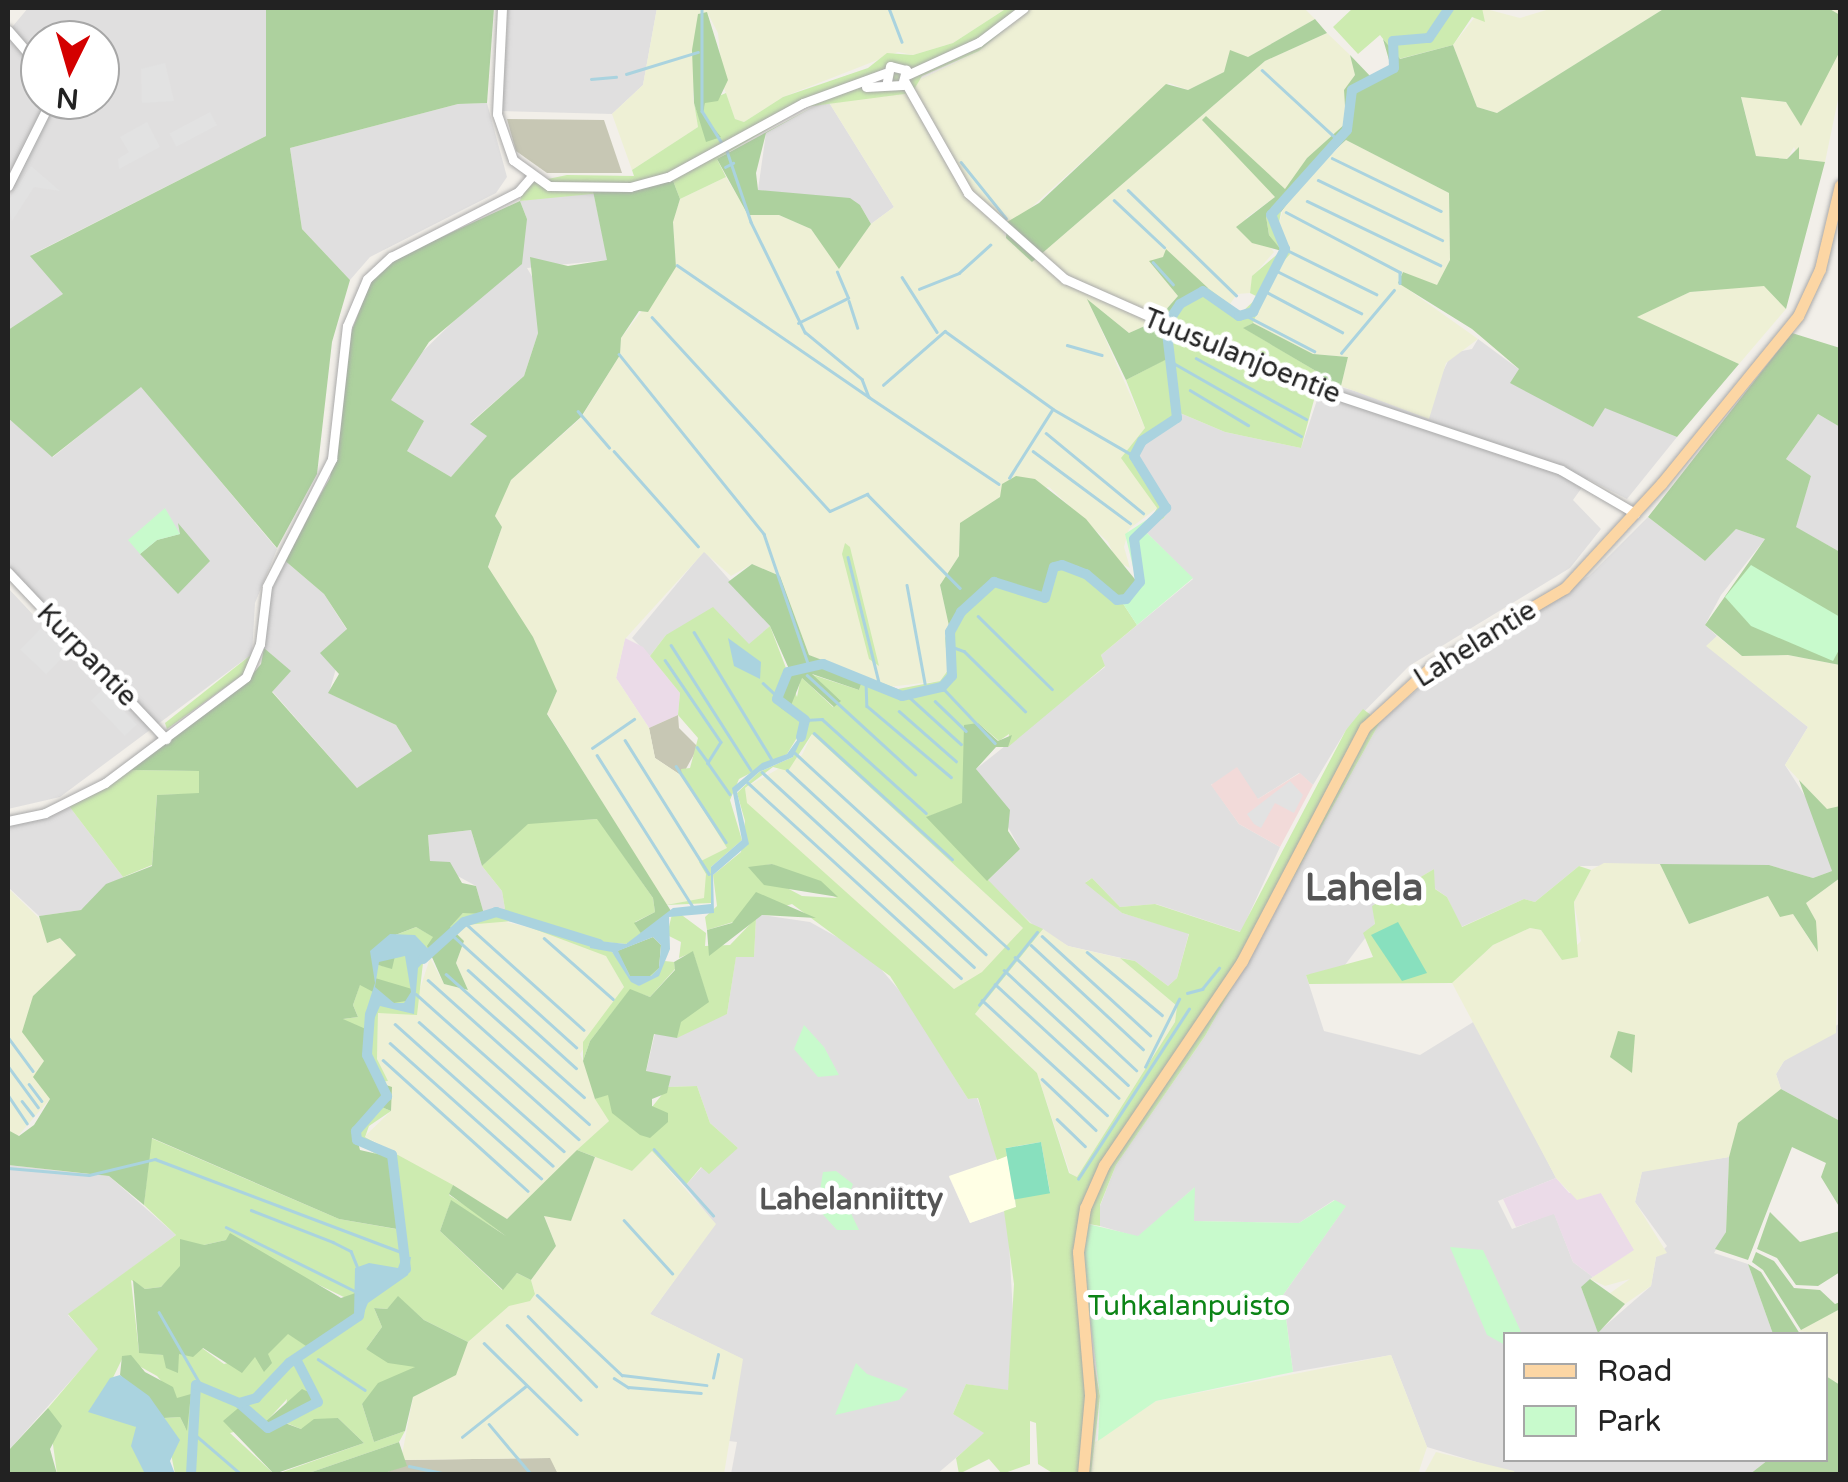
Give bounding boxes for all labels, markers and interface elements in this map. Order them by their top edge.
north arrow [20,20,120,120]
text: N [55,80,80,116]
street label: Tuusulanjoentie [1138,301,1346,411]
street label: Lahelantie [1408,593,1542,695]
street label: Kurpantie [30,597,144,713]
district label: Lahela [1305,866,1423,912]
district label: Lahelanniitty [759,1182,943,1218]
park label: Tuhkalanpuisto [1088,1289,1290,1323]
legend [1503,1332,1828,1462]
text: Road [1597,1353,1672,1390]
text: Park [1597,1403,1661,1440]

